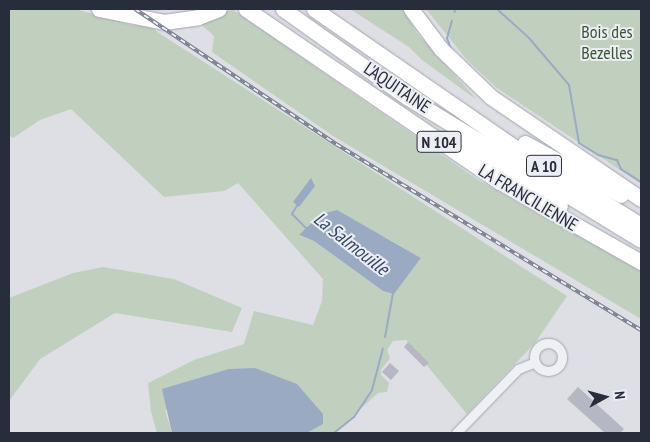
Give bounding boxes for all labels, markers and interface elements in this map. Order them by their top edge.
park label: Bois des Bezelles [581,22,633,64]
street label: L'AQUITAINE [360,58,434,118]
road number: N 104 [416,128,462,156]
road number: A 10 [525,153,563,180]
street label: LA FRANCILIENNE [474,160,582,236]
water label: La Salmouille [309,208,393,280]
north arrow [580,372,630,422]
text: N [610,390,629,400]

